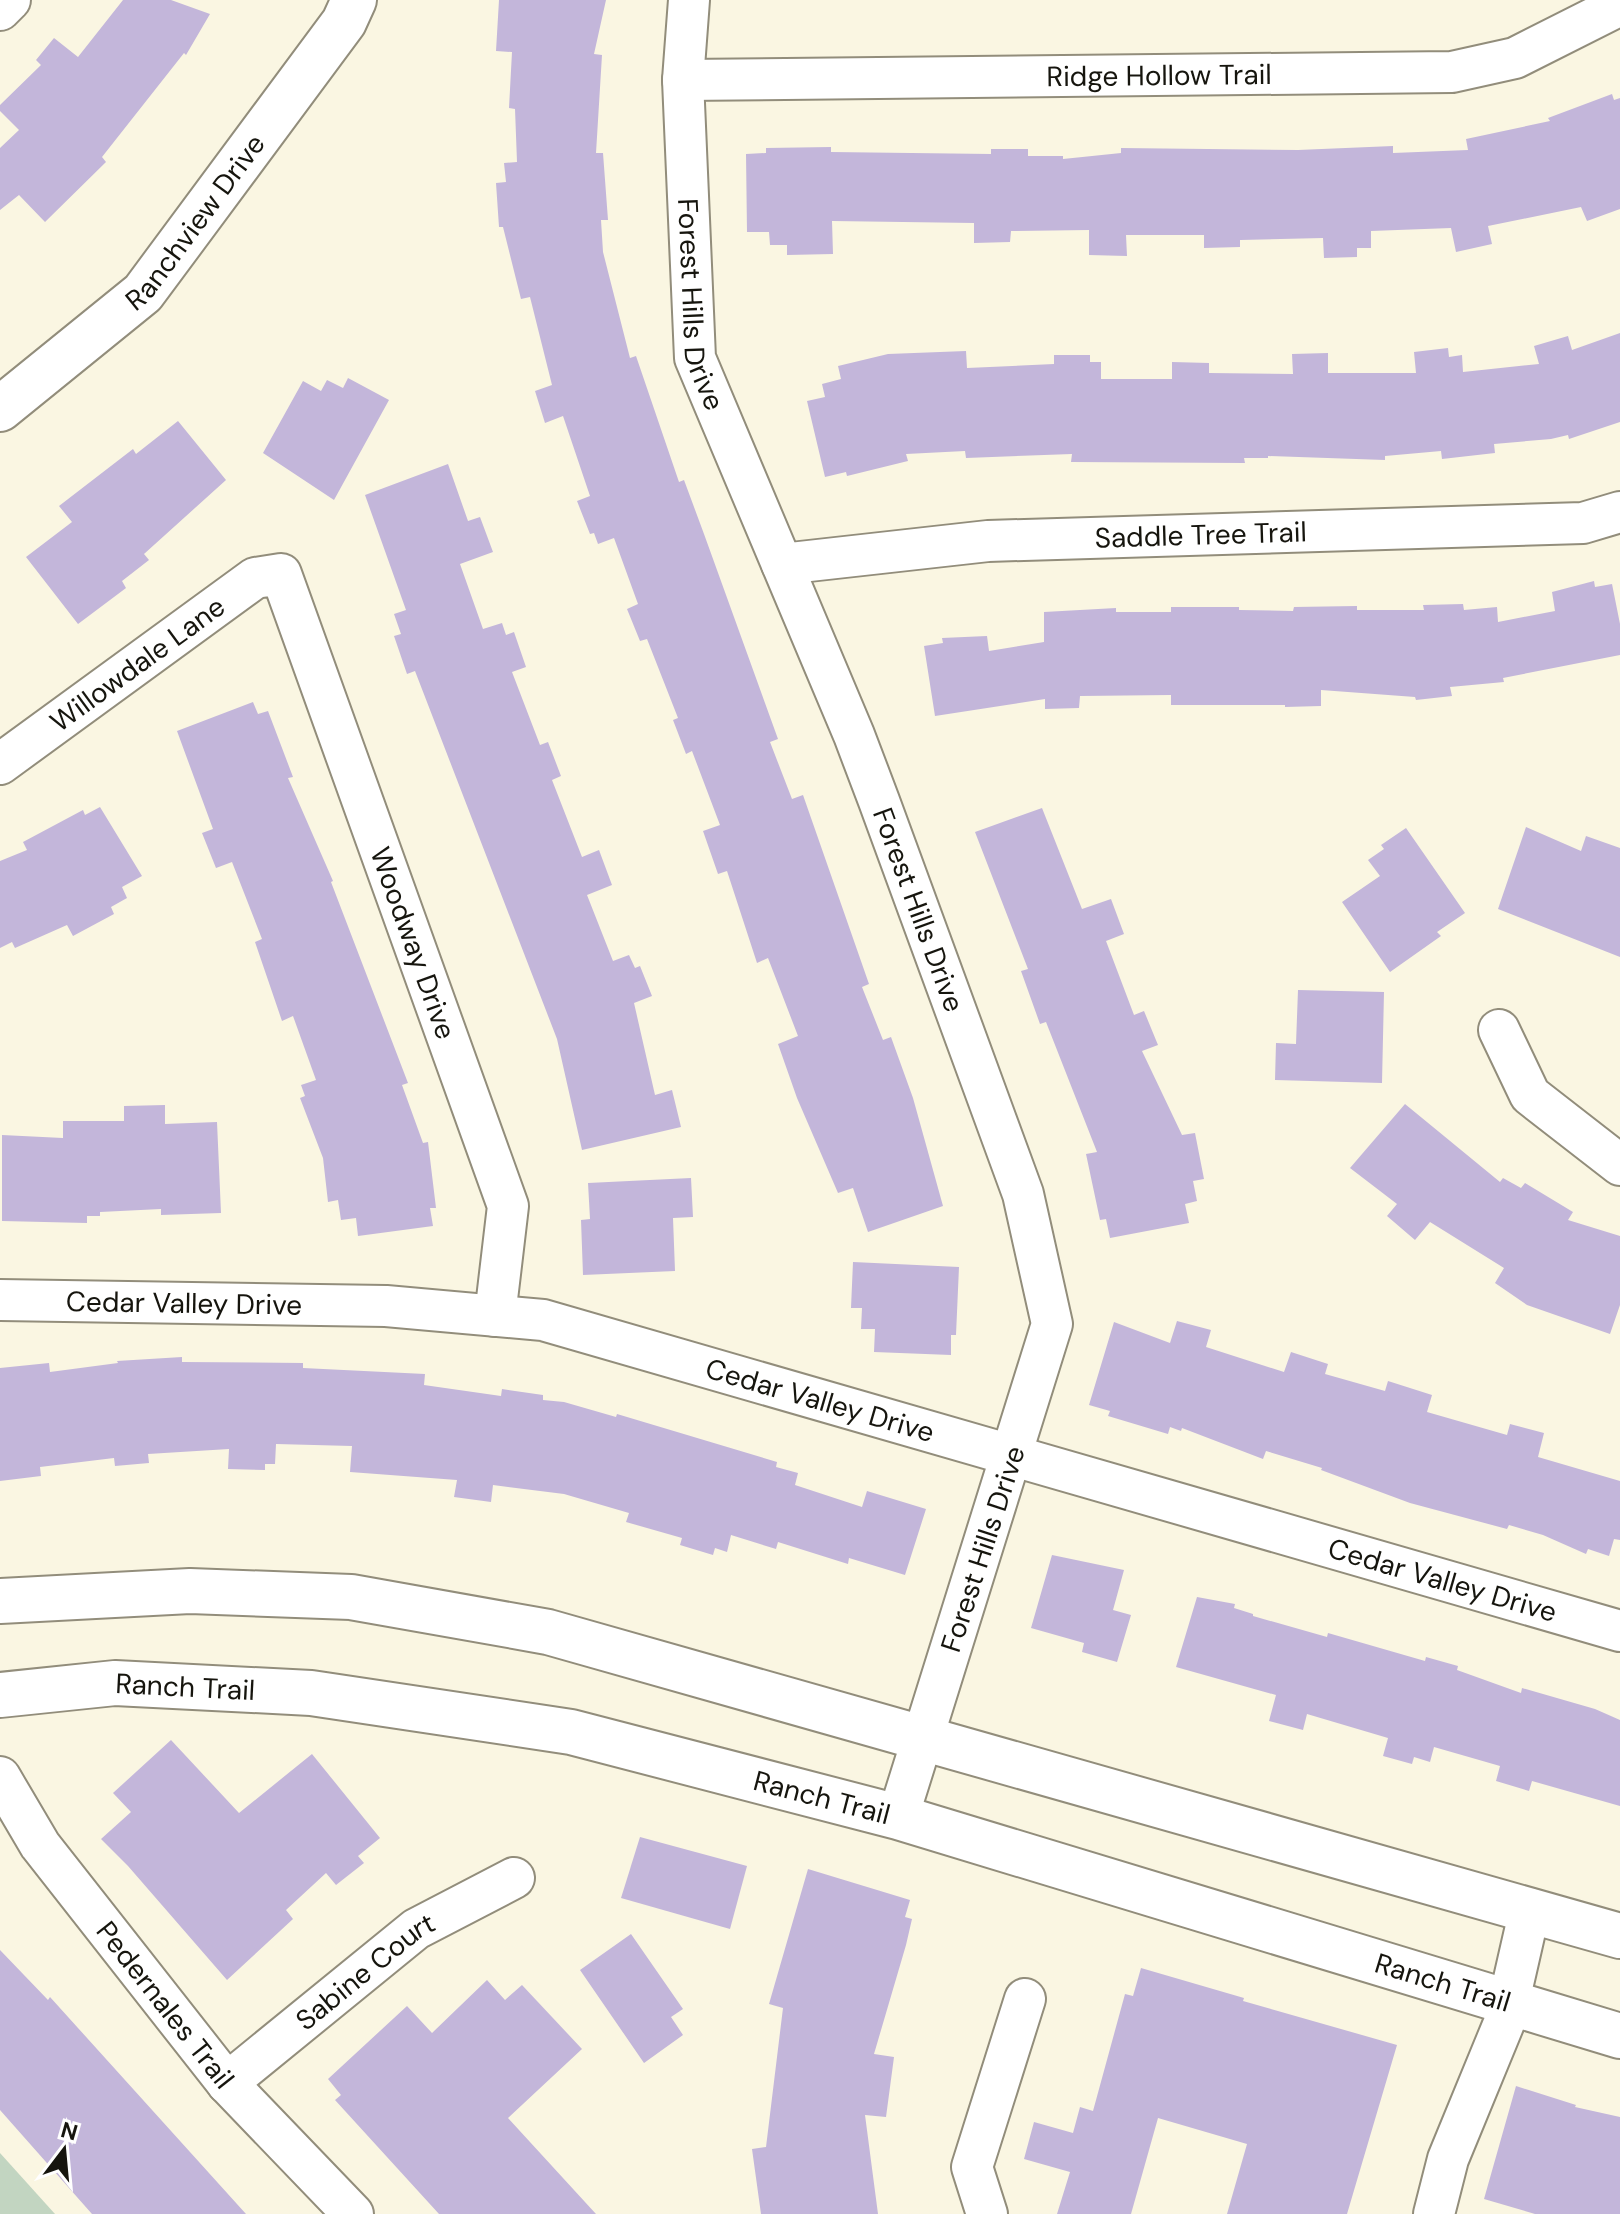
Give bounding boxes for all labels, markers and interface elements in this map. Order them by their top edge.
street label: Ridge Hollow Trail [1046,55,1272,95]
street label: Ranchview Drive [117,126,273,319]
street label: Forest Hills Drive [670,197,733,416]
street label: Saddle Tree Trail [1094,513,1307,556]
street label: Willowdale Lane [43,588,232,740]
street label: Forest Hills Drive [865,803,973,1017]
street label: Woodway Drive [362,842,465,1044]
street label: Cedar Valley Drive [66,1283,302,1323]
street label: Cedar Valley Drive [701,1349,939,1451]
street label: Forest Hills Drive [932,1441,1034,1657]
street label: Cedar Valley Drive [1324,1529,1561,1630]
street label: Ranch Trail [114,1665,256,1709]
street label: Ranch Trail [750,1762,894,1833]
street label: Sabine Court [288,1904,441,2038]
street label: Pedernales Trail [88,1914,243,2096]
street label: Ranch Trail [1371,1944,1515,2020]
north arrow [24,2110,104,2190]
text: N [58,2115,81,2147]

